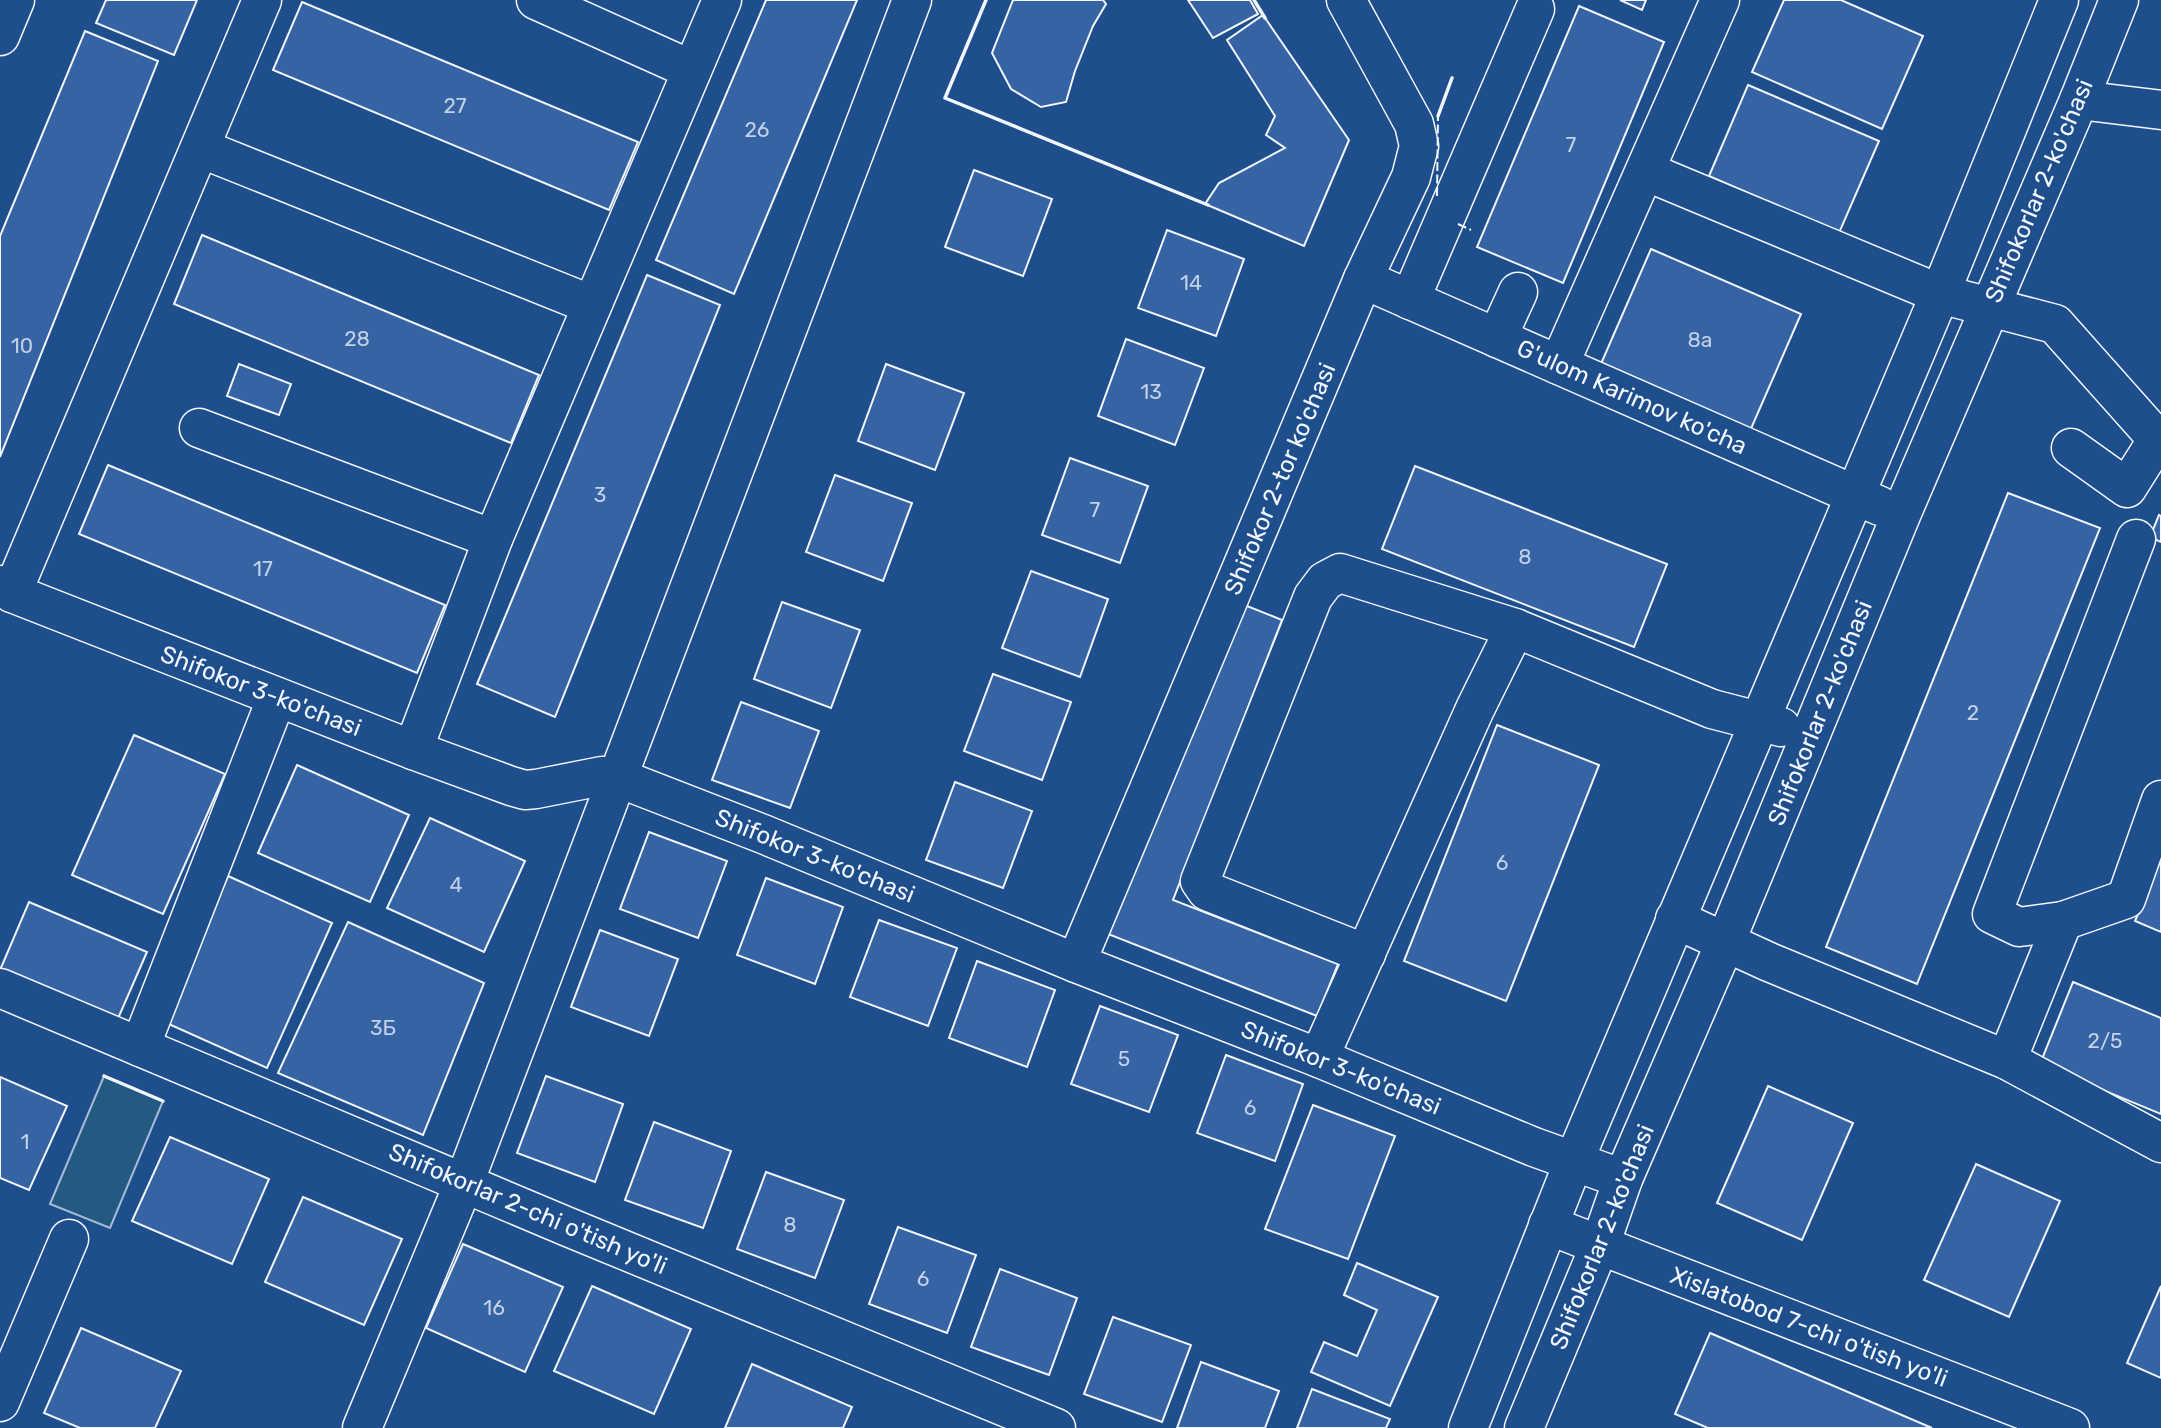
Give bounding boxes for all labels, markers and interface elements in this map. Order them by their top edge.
street label: Shifokorlar 2-ko'chasi [1979,75,2099,307]
house number: 27 [443,93,467,118]
house number: 26 [745,117,770,142]
house number: 7 [1566,132,1577,157]
house number: 14 [1180,270,1202,295]
house number: 28 [344,326,370,351]
house number: 8a [1688,327,1712,352]
house number: 10 [11,333,33,358]
street label: G'ulom Karimov ko'cha [1513,334,1751,460]
street label: Shifokor 2-tor ko'chasi [1218,359,1342,599]
house number: 13 [1140,379,1162,404]
house number: 3 [594,482,606,507]
house number: 7 [1090,497,1101,522]
house number: 8 [1518,544,1532,569]
house number: 17 [253,556,273,581]
street label: Shifokorlar 2-ko'chasi [1762,596,1878,830]
street label: Shifokor 3-ko'chasi [157,640,365,742]
house number: 2 [1967,700,1979,725]
street label: Shifokor 3-ko'chasi [711,803,919,909]
house number: 6 [1496,850,1508,875]
house number: 4 [449,872,463,897]
house number: 3Б [370,1015,396,1040]
street label: Shifokor 3-ko'chasi [1237,1015,1445,1121]
house number: 2/5 [2088,1028,2122,1053]
house number: 5 [1118,1046,1130,1071]
house number: 6 [1244,1095,1256,1120]
street label: Shifokorlar 2-ko'chasi [1544,1120,1660,1354]
house number: 1 [21,1129,30,1154]
street label: Shifokorlar 2-chi o'tish yo'li [385,1138,671,1280]
house number: 8 [783,1212,797,1237]
street label: Xislatobod 7-chi o'tish yo'li [1666,1261,1952,1393]
house number: 6 [917,1266,929,1291]
house number: 16 [483,1295,505,1320]

